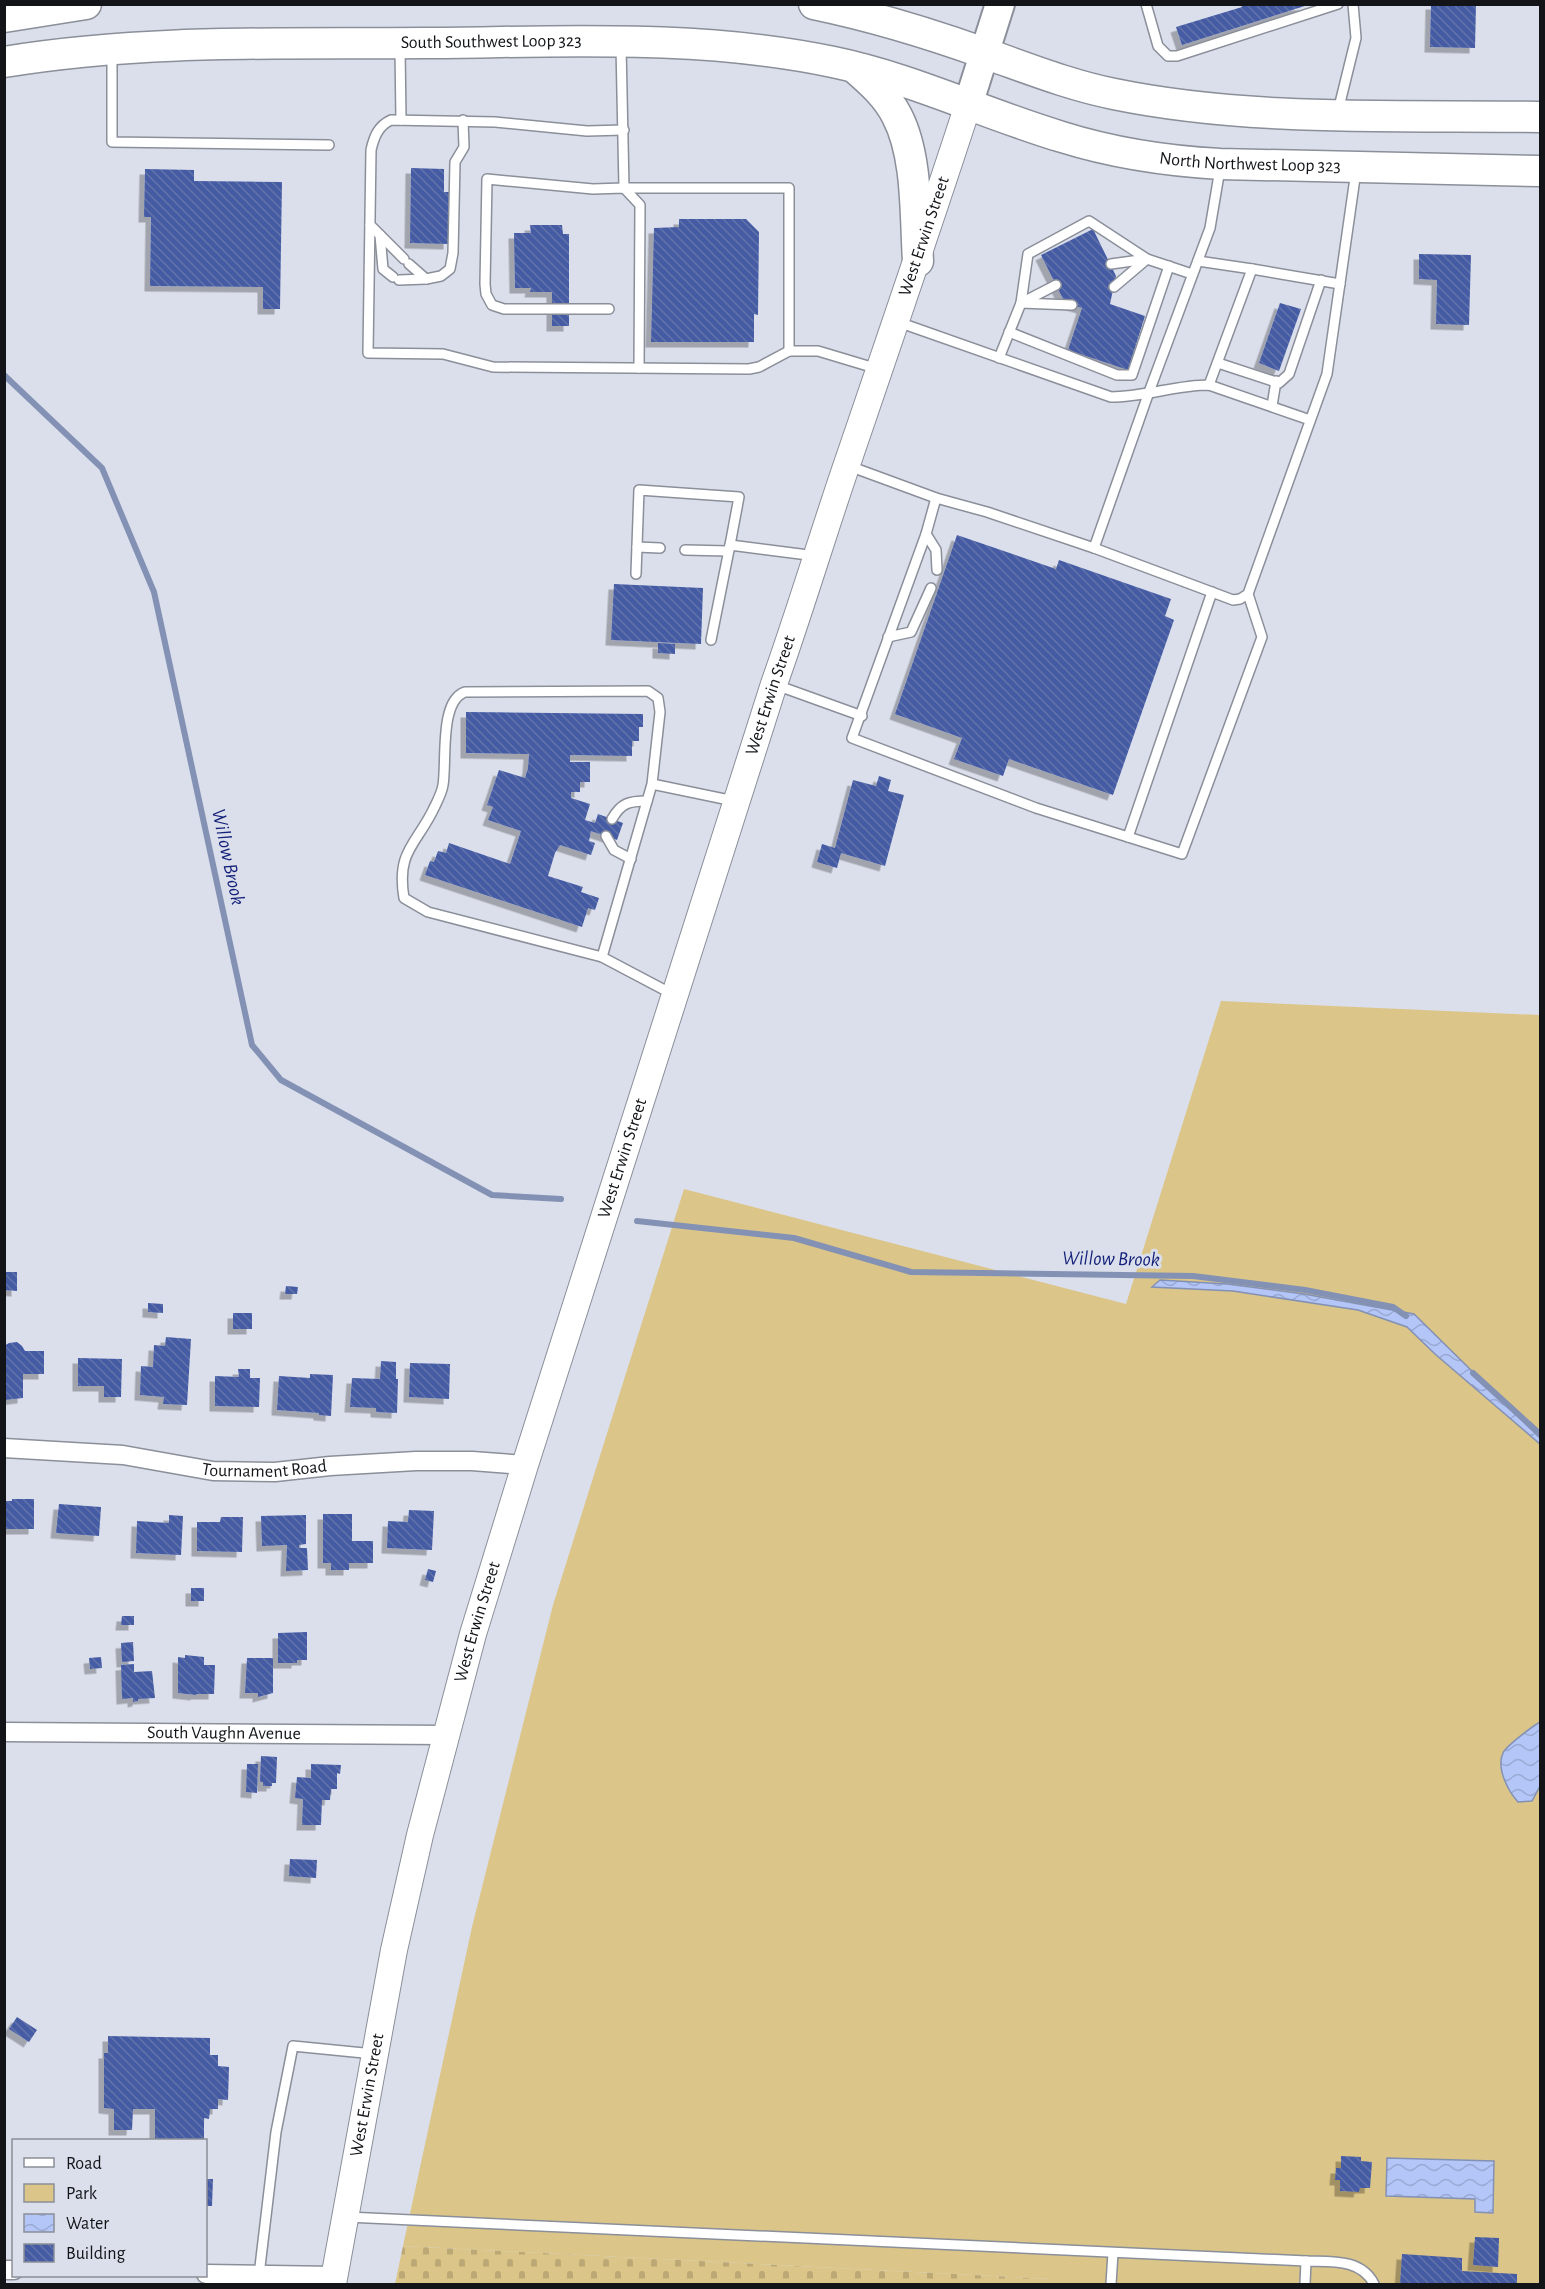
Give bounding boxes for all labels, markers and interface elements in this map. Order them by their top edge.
street label: South Southwest Loop 323 [401,32,582,52]
street label: North Northwest Loop 323 [1158,149,1341,176]
street label: West Erwin Street [896,174,953,298]
street label: West Erwin Street [743,633,799,757]
water label: Willow Brook [208,807,248,907]
street label: West Erwin Street [595,1096,650,1220]
water label: Willow Brook [1062,1248,1160,1270]
street label: Tournament Road [200,1457,328,1481]
street label: West Erwin Street [452,1559,504,1684]
street label: South Vaughn Avenue [147,1724,301,1743]
street label: West Erwin Street [347,2032,388,2158]
legend [12,2139,207,2277]
text: Road [66,2155,102,2173]
text: Park [66,2185,98,2203]
text: Water [66,2215,109,2233]
text: Building [66,2245,126,2263]

